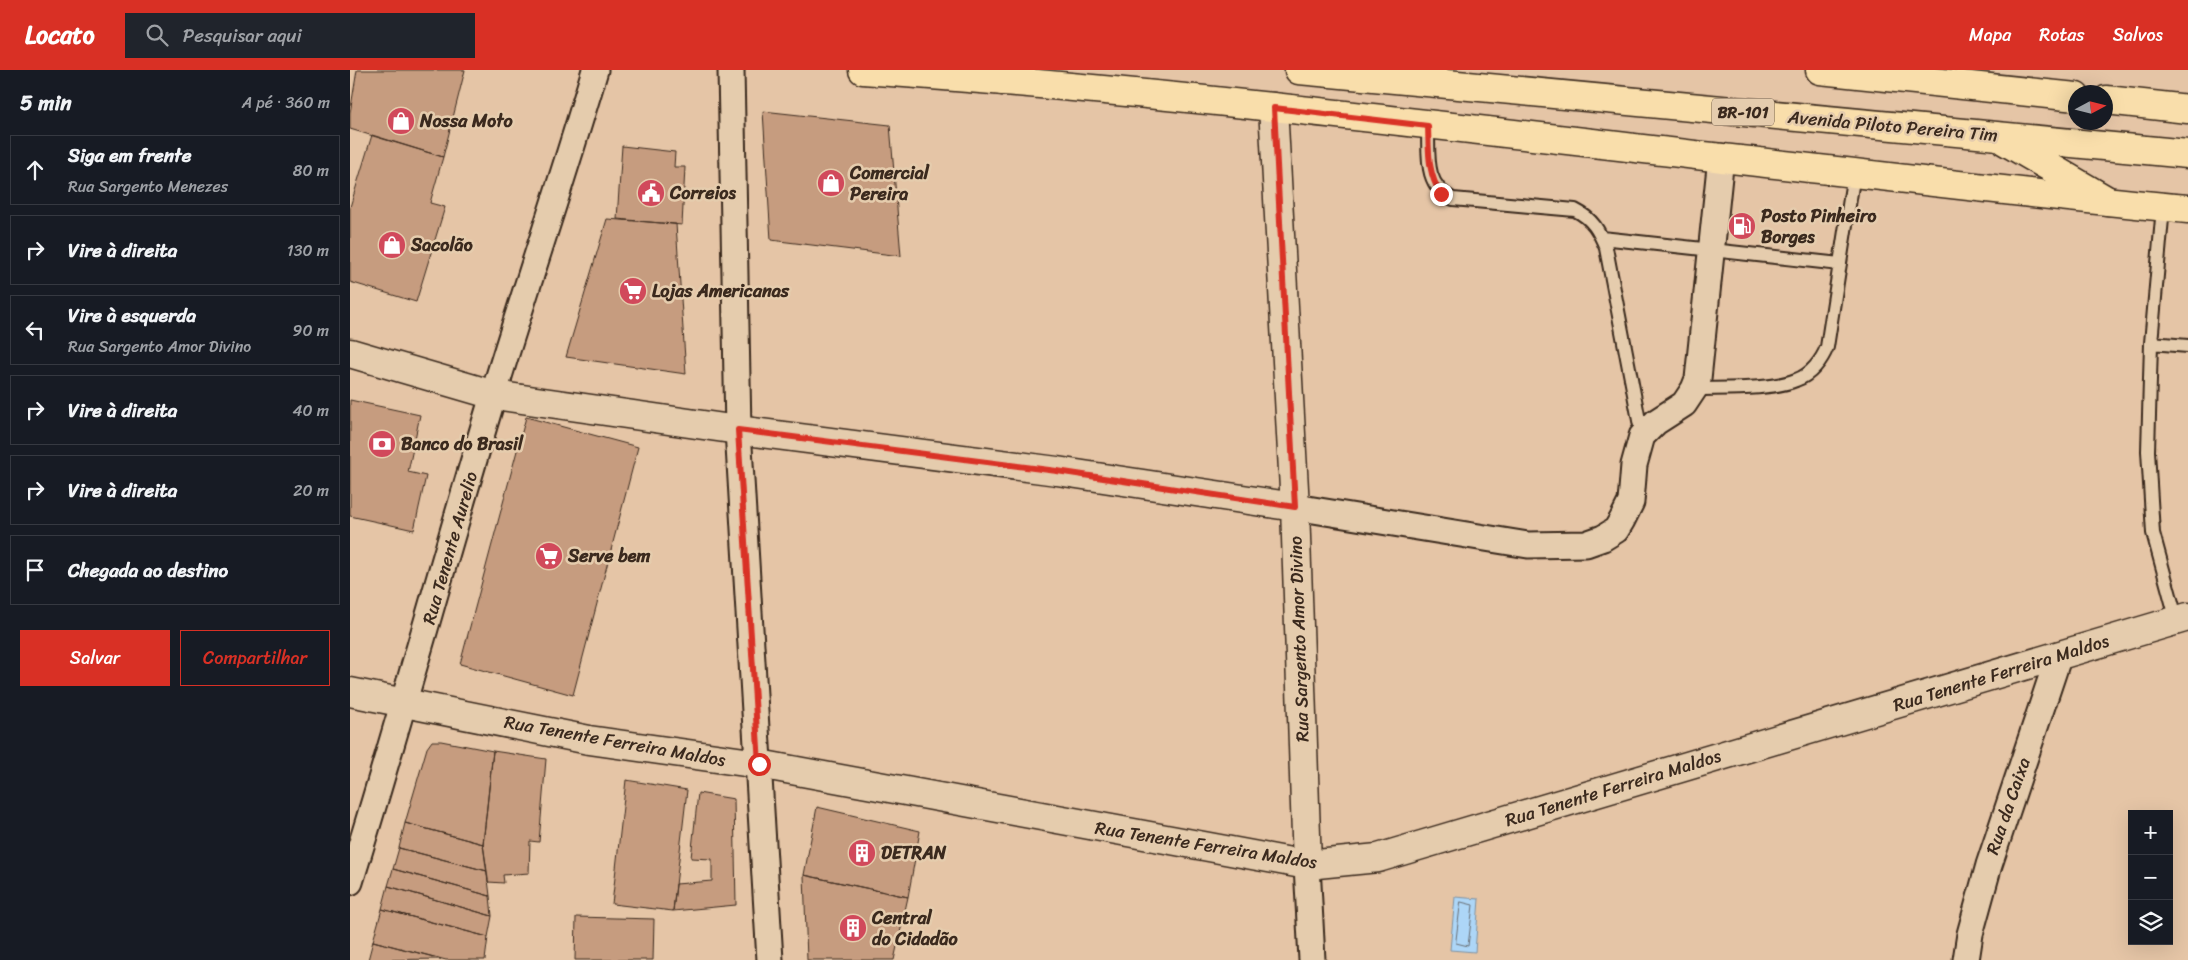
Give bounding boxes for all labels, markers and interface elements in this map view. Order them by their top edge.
search box [125,13,475,58]
text: Locato [25,14,95,56]
text: Pesquisar aqui [183,19,302,52]
text: Mapa [1969,19,2011,51]
text: Rotas [2039,19,2085,51]
text: Salvos [2113,19,2163,51]
icon: search [143,21,171,49]
text: 5 min [20,84,72,122]
north arrow [2068,85,2113,130]
text: A pé · 360 m [242,88,330,117]
road number: BR-101 [1712,98,1774,126]
street label: Avenida Piloto Pereira Tim [1786,101,1999,151]
place label: Nossa Moto [419,105,513,137]
shop icon: Nossa Moto [386,106,416,136]
text: Siga em frente [68,139,191,172]
icon: ahead [21,156,49,184]
text: 80 m [293,156,329,185]
place label: Comercial Pereira [849,157,930,210]
shop icon: Comercial Pereira [816,168,846,198]
text: Rua Sargento Menezes [68,172,228,201]
place label: Correios [669,177,736,209]
public building icon: Correios [636,178,666,208]
route end [1430,183,1453,206]
place label: Posto Pinheiro Borges [1761,200,1876,253]
fuel station icon: Posto Pinheiro Borges [1727,211,1757,241]
place label: Sacolão [410,229,473,261]
shop icon: Sacolão [377,230,407,260]
text: Vire à direita [68,234,177,267]
icon: right [21,236,49,264]
text: 130 m [287,236,329,265]
place label: Lojas Americanas [652,275,790,307]
supermarket icon: Lojas Americanas [618,276,648,306]
text: Vire à esquerda [68,299,196,332]
icon: left [21,316,49,344]
text: 90 m [293,316,329,345]
text: Rua Sargento Amor Divino [68,332,251,361]
text: Vire à direita [68,394,177,427]
icon: right [21,396,49,424]
text: 40 m [292,396,329,425]
place label: Banco do Brasil [401,428,524,460]
bank icon: Banco do Brasil [367,429,397,459]
street label: Rua Tenente Aurelio [413,468,487,628]
text: Vire à direita [68,474,177,507]
icon: right [21,476,49,504]
text: 20 m [293,476,329,505]
street label: Rua Sargento Amor Divino [1279,535,1319,743]
place label: Serve bem [567,540,651,572]
supermarket icon: Serve bem [534,541,564,571]
text: Chegada ao destino [68,554,228,587]
icon: arrive [21,556,49,584]
street label: Rua Tenente Ferreira Maldos [1889,625,2113,721]
button: Salvar [20,630,170,686]
button: Compartilhar [180,630,330,686]
street label: Rua Tenente Ferreira Maldos [502,706,729,776]
street label: Rua Tenente Ferreira Maldos [1501,740,1725,836]
route start [748,753,771,776]
street label: Rua da Caixa [1976,753,2040,859]
map controls [2128,810,2173,945]
button: + [2128,810,2173,855]
street label: Rua Tenente Ferreira Maldos [1093,812,1320,878]
place label: DETRAN [881,837,947,869]
building icon: DETRAN [847,838,877,868]
button: − [2128,855,2173,900]
button: layers [2128,900,2173,945]
place label: Central do Cidadão [871,902,959,955]
building icon: Central do Cidadão [838,913,868,943]

